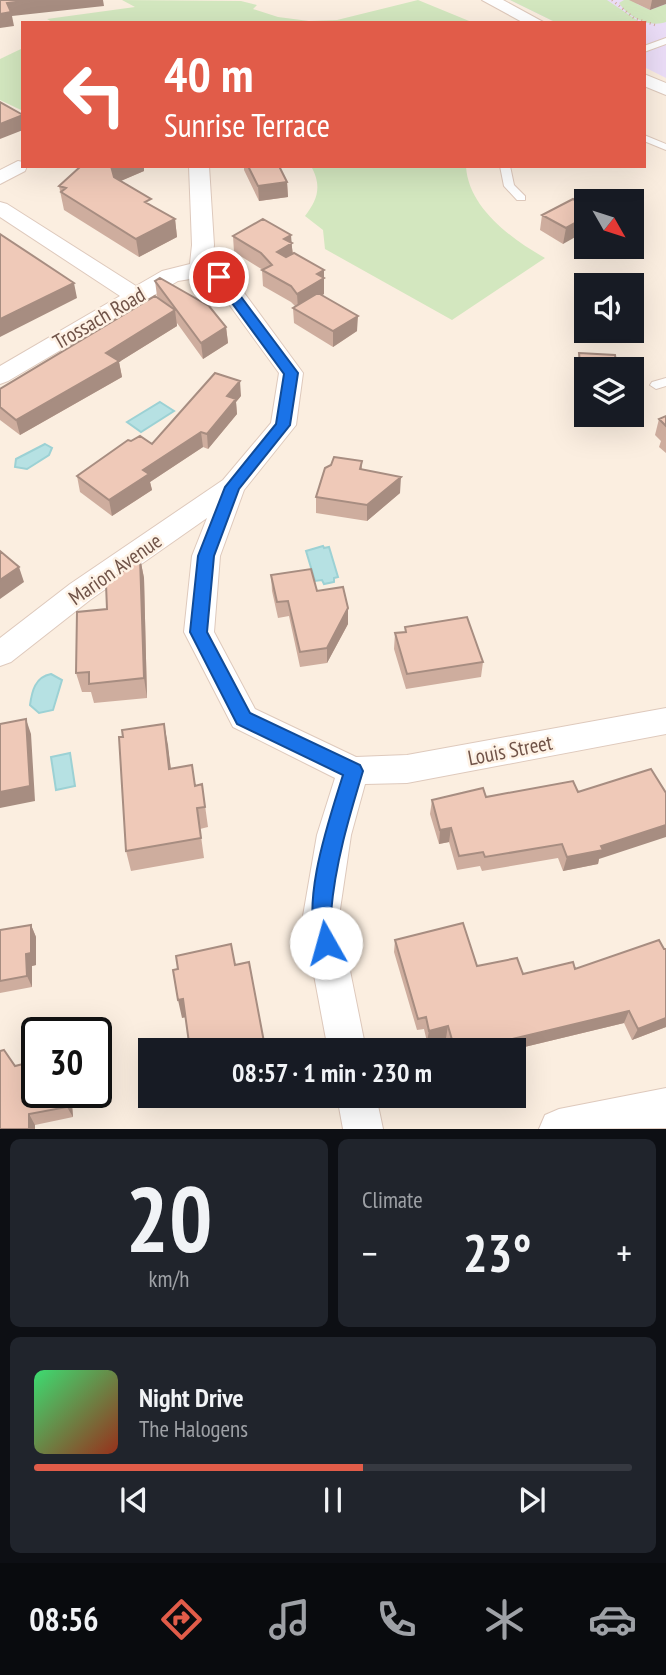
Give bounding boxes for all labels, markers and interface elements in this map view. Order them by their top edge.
text: 40 m [164,42,253,106]
icon: left [49,49,140,140]
text: Sunrise Terrace [164,104,330,146]
north arrow [574,189,644,259]
map controls [574,189,644,427]
pin [189,247,249,307]
icon: arrive [200,258,238,296]
button: sound [574,273,644,343]
street label: Trossach Road [48,281,150,355]
button: layers [574,357,644,427]
street label: Marion Avenue [63,527,167,611]
street label: Louis Street [465,729,555,771]
position arrow [289,906,363,980]
speed limit sign: 30 [21,1017,112,1108]
text: 08:57 · 1 min · 230 m [232,1056,432,1089]
text: 20 [126,1159,213,1277]
text: Climate [362,1185,423,1214]
text: 23° [463,1219,531,1286]
text: − [362,1228,378,1277]
text: + [616,1228,632,1277]
text: km/h [149,1264,189,1293]
text: Night Drive [139,1381,244,1414]
text: The Halogens [139,1414,248,1443]
icon: previous [115,1481,153,1519]
icon: pause [314,1481,352,1519]
icon: next [513,1481,551,1519]
icon: directions [157,1595,206,1644]
icon: music [265,1595,314,1644]
icon: phone [372,1595,421,1644]
icon: climate [480,1595,529,1644]
icon: car [588,1595,637,1644]
text: 08:56 [29,1598,99,1640]

